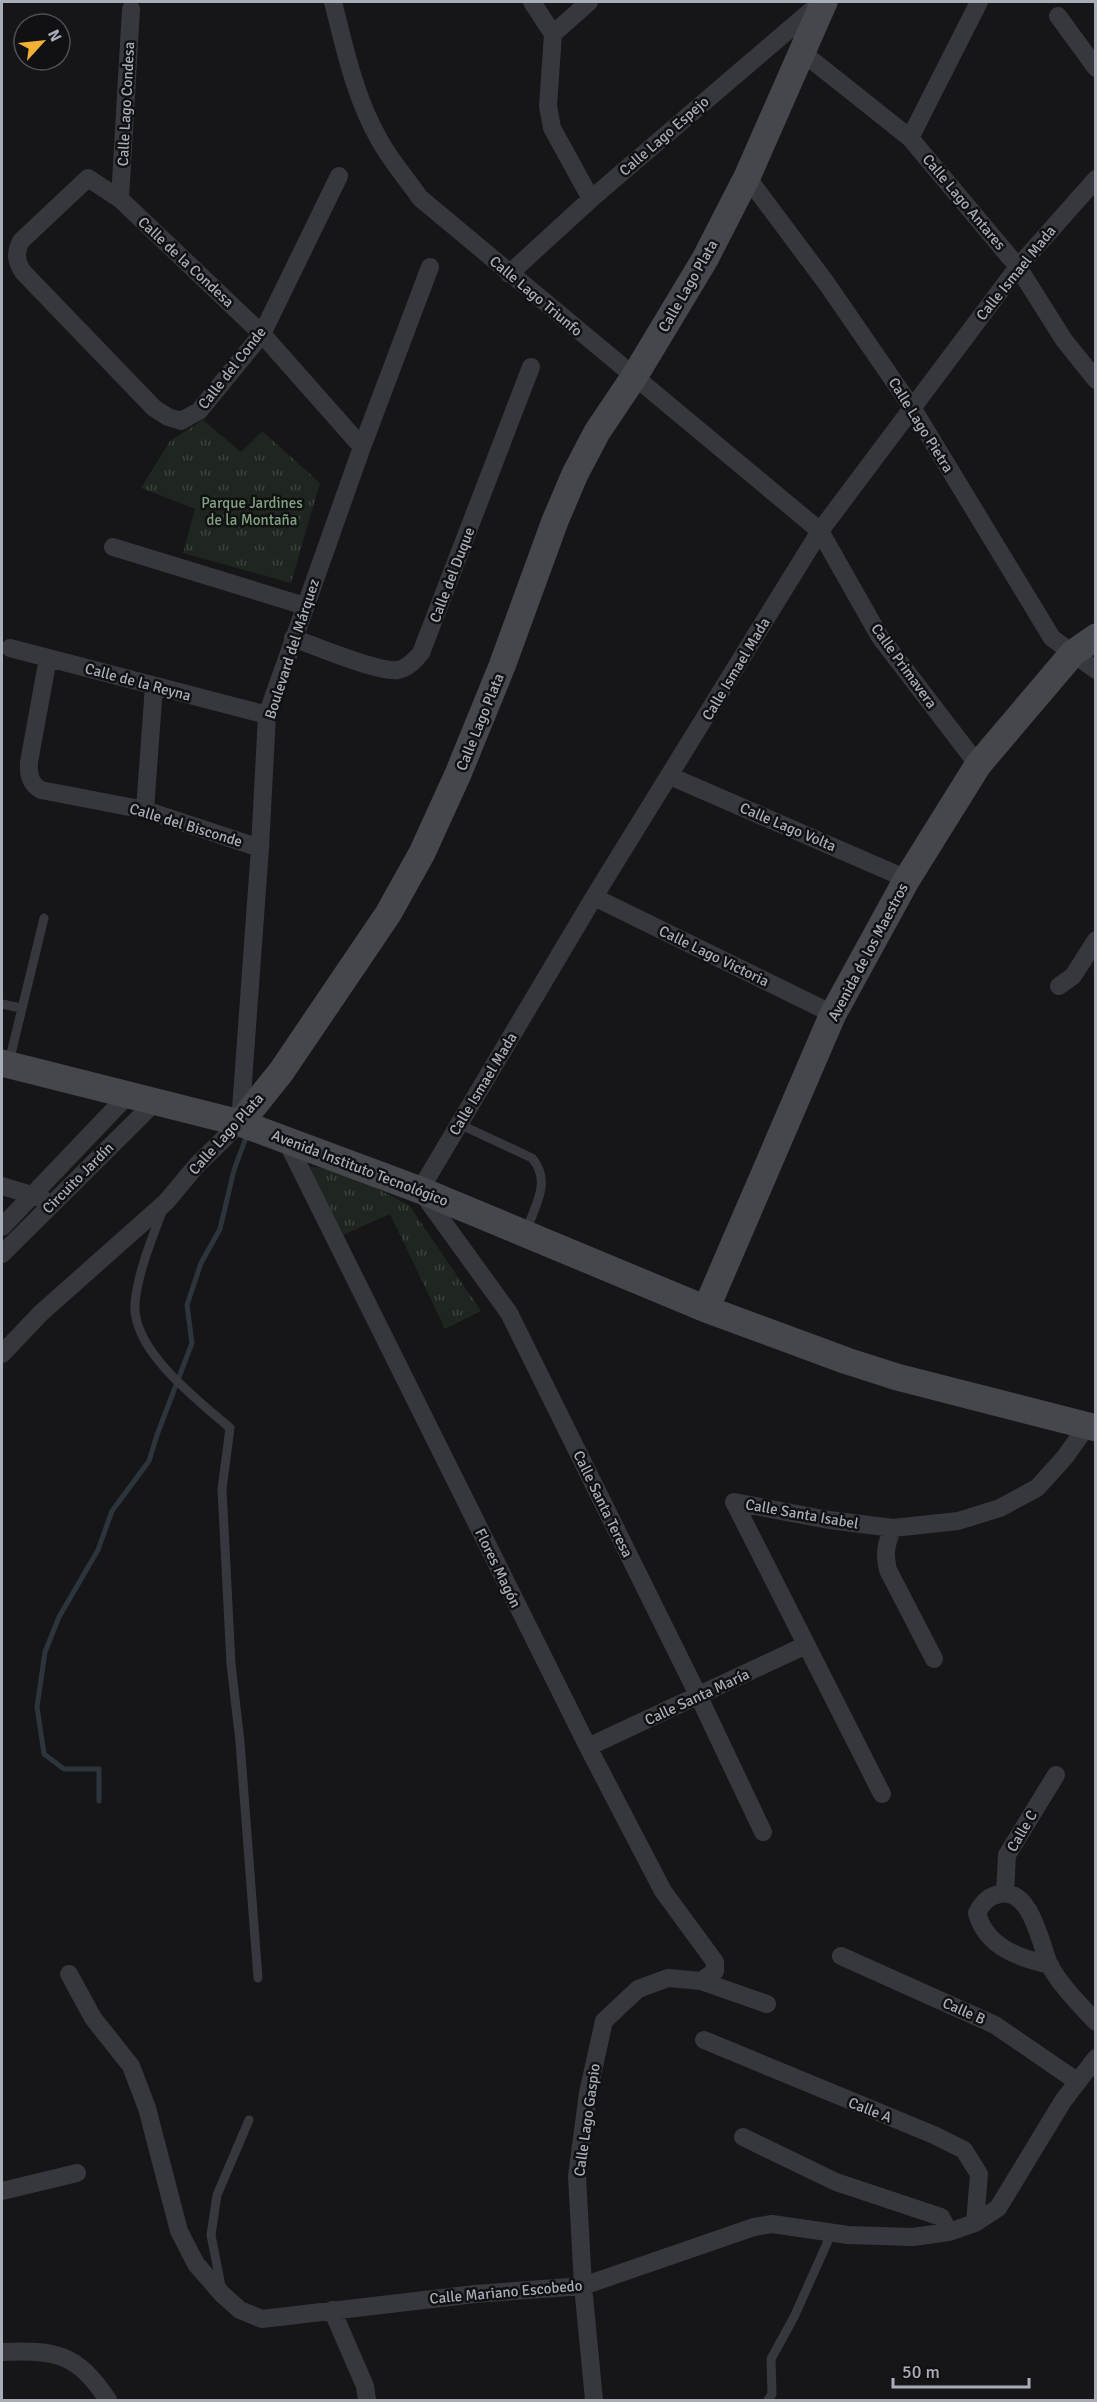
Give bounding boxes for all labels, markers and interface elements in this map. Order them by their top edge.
north arrow [12,12,72,72]
text: N [43,26,66,45]
street label: Calle Lago Condesa [114,41,138,167]
street label: Calle Lago Espejo [616,92,713,180]
street label: Calle Lago Antares [919,150,1010,254]
street label: Calle de la Condesa [134,213,238,311]
street label: Calle Ismael Mada [972,222,1060,324]
street label: Calle Lago Plata [654,237,722,335]
street label: Calle Lago Triunfo [486,252,586,340]
street label: Calle del Conde [194,323,270,413]
street label: Calle Lago Pietra [885,374,957,476]
park label: Parque Jardines de la Montaña [201,494,303,529]
street label: Calle del Duque [426,525,478,625]
street label: Boulevard del Márquez [261,576,323,721]
street label: Calle Ismael Mada [698,614,774,724]
street label: Calle Primavera [867,620,941,712]
street label: Calle de la Reyna [83,659,193,705]
street label: Calle Lago Plata [452,671,508,773]
street label: Calle del Bisconde [127,799,245,851]
street label: Calle Lago Volta [737,799,839,855]
street label: Avenida de los Maestros [824,880,912,1024]
street label: Calle Lago Victoria [656,922,772,990]
street label: Calle Ismael Mada [445,1029,521,1139]
street label: Calle Lago Plata [185,1090,267,1178]
street label: Avenida Instituto Tecnológico [269,1126,451,1210]
street label: Circuito Jardín [39,1139,117,1217]
street label: Calle Santa Teresa [569,1448,637,1560]
street label: Calle Santa Isabel [744,1495,860,1533]
street label: Flores Magón [471,1525,525,1611]
street label: Calle Santa María [642,1665,752,1729]
street label: Calle C [1003,1807,1041,1855]
street label: Calle B [940,1994,988,2028]
street label: Calle Lago Gaspio [570,2062,604,2178]
street label: Calle A [846,2094,894,2126]
street label: Calle Mariano Escobedo [429,2276,583,2308]
scale bar [893,2351,1030,2389]
text: 50 m [902,2361,940,2383]

